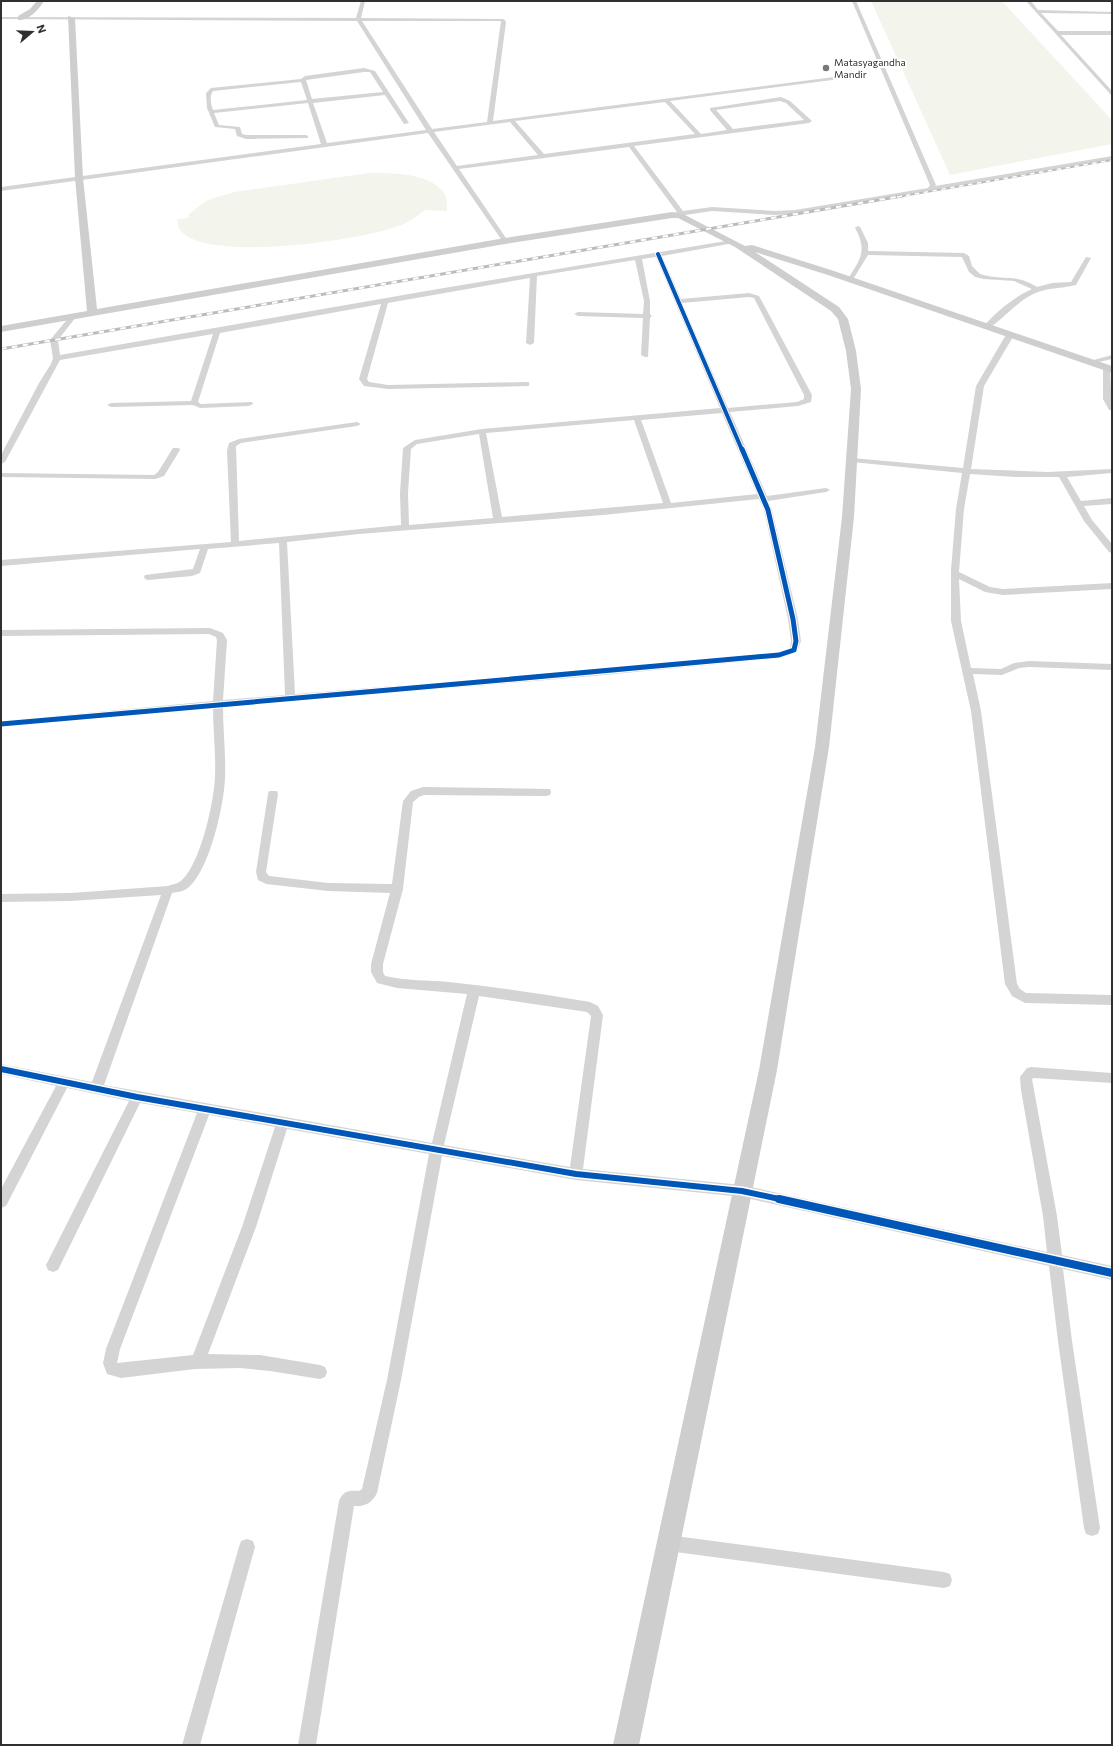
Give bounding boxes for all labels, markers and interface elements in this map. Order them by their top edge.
north arrow [12,12,52,52]
text: N [34,23,49,35]
place label: Matasyagandha Mandir [834,56,906,80]
marker: Matasyagandha Mandir [821,63,831,73]

